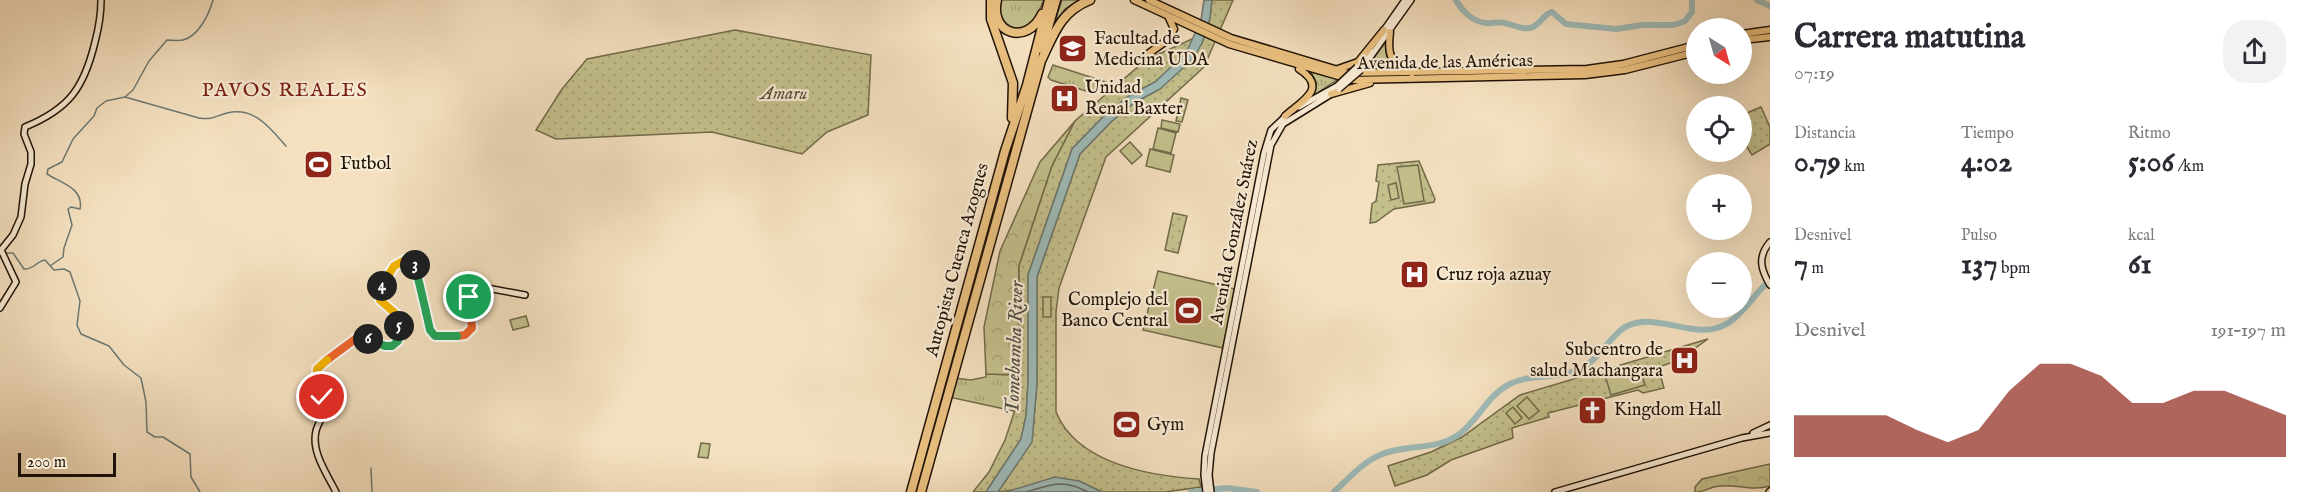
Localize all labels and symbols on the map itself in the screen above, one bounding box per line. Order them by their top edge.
north arrow [1686,18,1752,84]
place label: Facultad de Medicina UDA [1094,28,1210,72]
school or university icon: Facultad de Medicina UDA [1057,33,1089,65]
street label: Avenida de las Américas [1356,50,1533,76]
place label: Unidad Renal Baxter [1085,77,1183,121]
district label: PAVOS REALES [202,78,368,103]
hospital icon: Unidad Renal Baxter [1048,82,1080,114]
park label: Amaru [758,83,808,106]
street label: Avenida González Suárez [1206,137,1264,328]
sports icon: Futbol [303,148,335,180]
place label: Futbol [340,153,391,176]
street label: Autopista Cuenca Azogues [921,161,995,360]
pin: 3 [400,250,430,280]
hospital icon: Cruz roja azuay [1399,259,1431,291]
place label: Cruz roja azuay [1436,264,1551,287]
pin: 4 [367,271,397,301]
pin [443,271,494,322]
water label: Tomebamba River [1000,279,1030,415]
place label: Complejo del Banco Central [1061,289,1168,333]
sports icon: Complejo del Banco Central [1173,294,1205,326]
pin: 5 [384,311,414,341]
pin: 6 [353,324,383,354]
place label: Subcentro de salud Machangara [1530,339,1663,383]
hospital icon: Subcentro de salud Machangara [1668,344,1700,376]
pin [296,371,347,422]
church icon: Kingdom Hall [1577,394,1609,426]
place label: Kingdom Hall [1614,399,1721,422]
sports icon: Gym [1110,409,1142,441]
place label: Gym [1147,414,1184,437]
scale bar [18,450,116,478]

